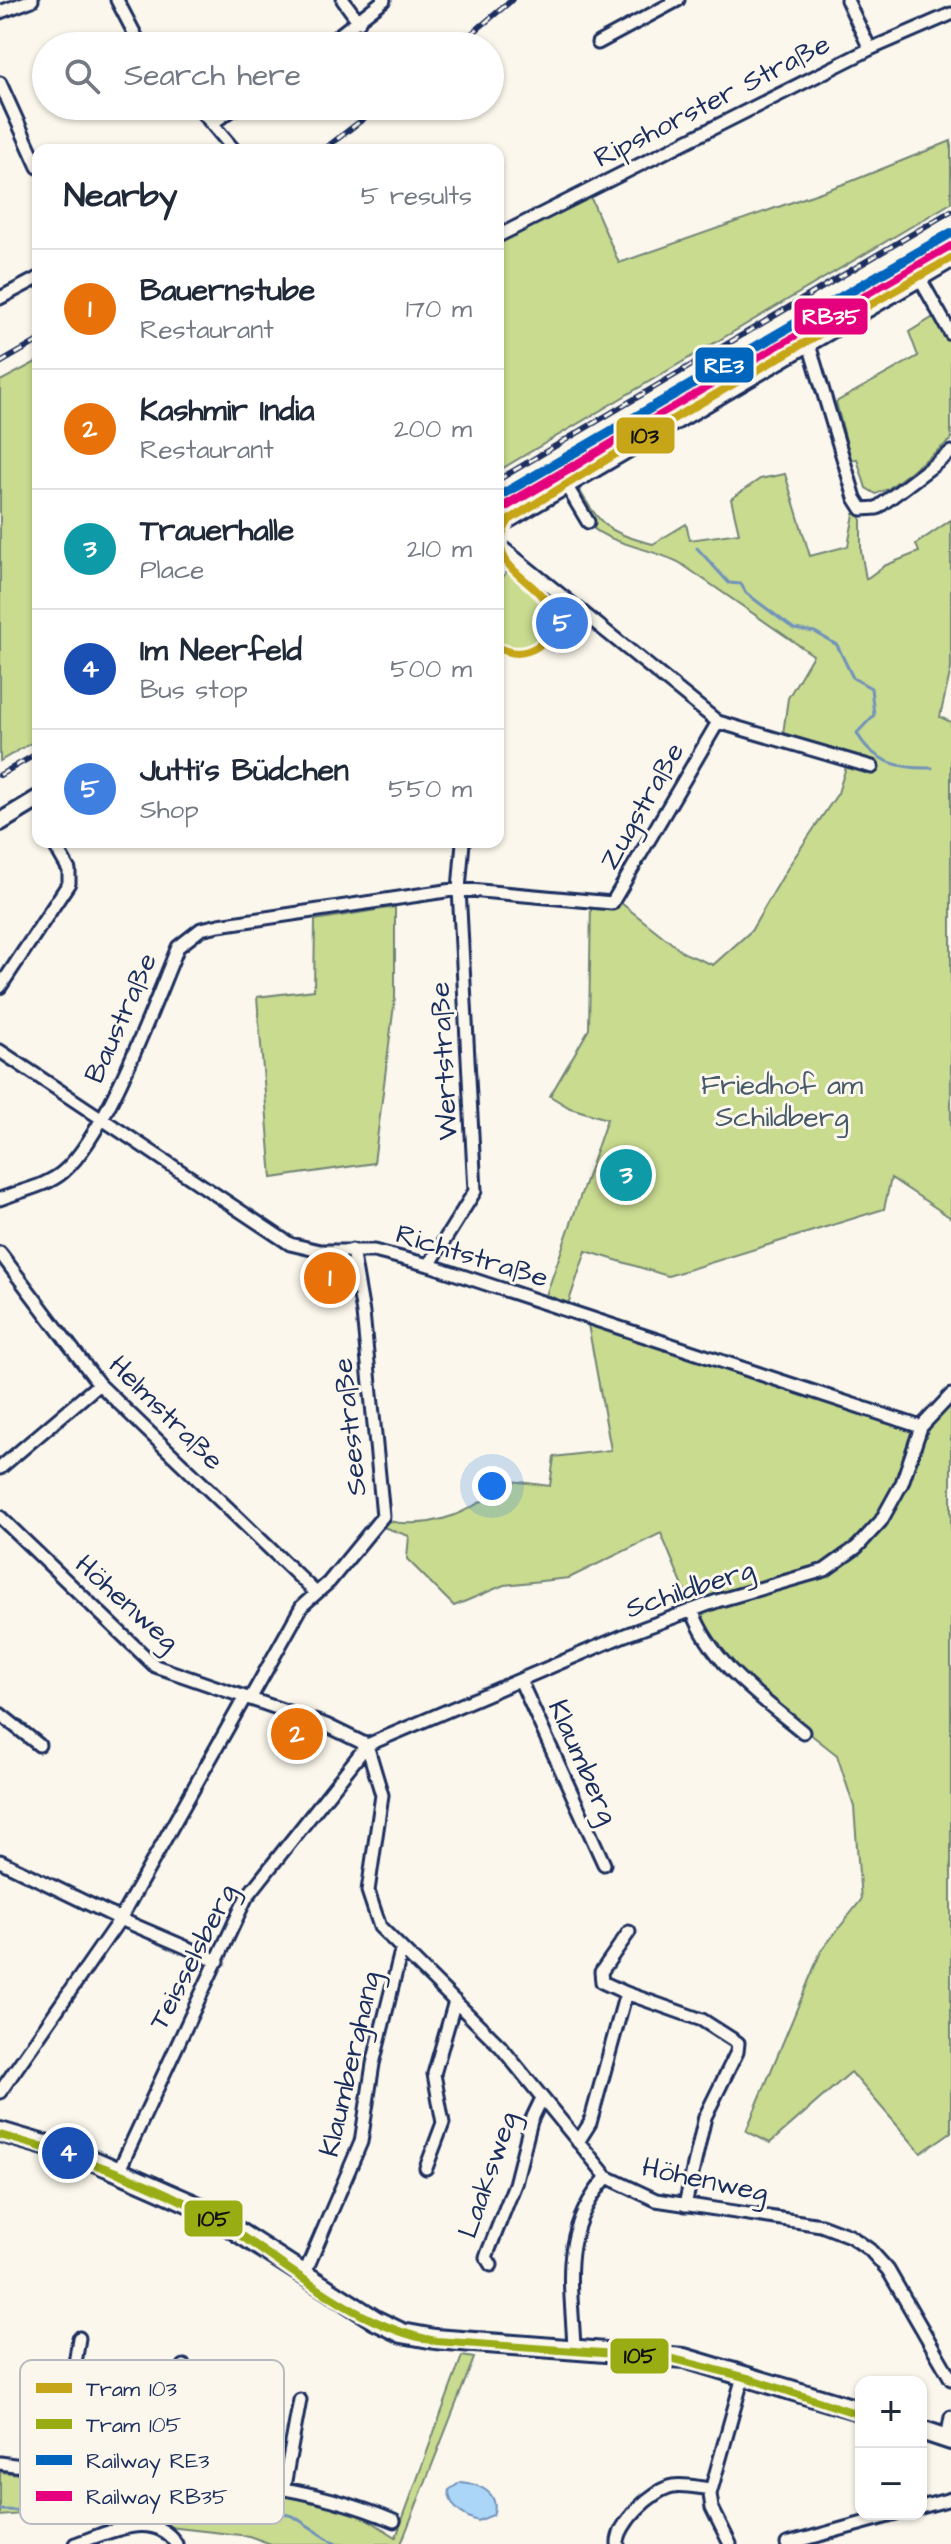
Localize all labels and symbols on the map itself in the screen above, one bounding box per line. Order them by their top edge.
street label: Ripshorster Straße [587,25,837,177]
line badge: RB35 [793,297,869,336]
text: RB35 [802,302,860,333]
line badge: RE3 [694,346,755,384]
text: RE3 [704,351,745,382]
line badge: 103 [615,416,676,455]
text: 103 [631,421,660,452]
pin: 5 [536,593,588,653]
street label: Zugstraße [590,735,695,877]
street label: Baustraße [75,947,167,1089]
street label: Wertstraße [420,981,468,1141]
park label: Friedhof am Schildberg [701,1066,863,1138]
pin: 3 [600,1145,652,1205]
street label: Richtstraße [391,1214,553,1298]
pin: 1 [304,1248,356,1308]
street label: Helmstraße [100,1347,232,1479]
street label: Seestraße [323,1356,377,1498]
your location [472,1466,512,1506]
street label: Höhenweg [66,1546,188,1661]
street label: Schildberg [621,1550,760,1629]
street label: Klaumberg [537,1694,628,1831]
pin: 2 [271,1704,323,1764]
street label: Teisselsberg [139,1877,247,2037]
street label: Klaumberghang [310,1968,391,2161]
street label: Laaksweg [448,2107,529,2244]
pin: 4 [42,2123,94,2183]
street label: Höhenweg [638,2148,772,2213]
line badge: 105 [183,2199,244,2238]
text: 105 [198,2204,231,2235]
line badge: 105 [609,2337,670,2375]
text: 105 [624,2341,657,2372]
legend [20,2360,284,2524]
text: Tram 103 [86,2374,177,2405]
text: Tram 105 [86,2410,182,2441]
text: Railway RE3 [86,2446,209,2478]
text: Railway RB35 [86,2482,228,2514]

